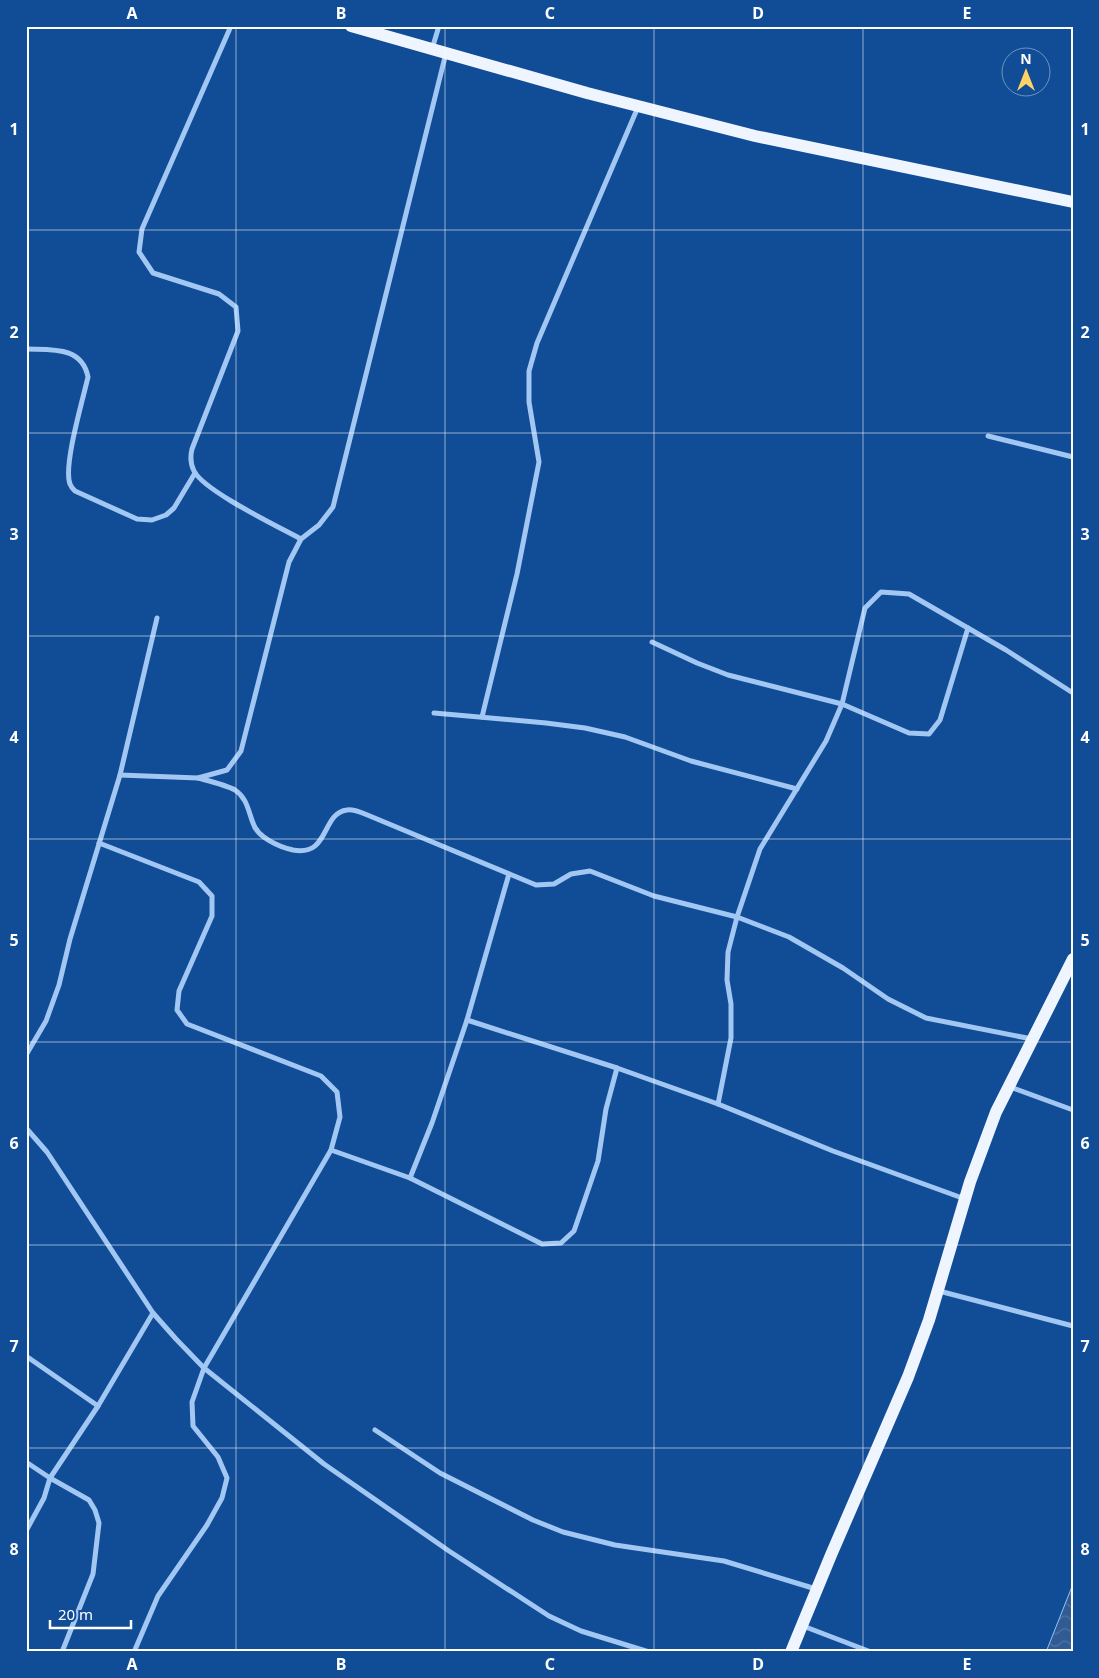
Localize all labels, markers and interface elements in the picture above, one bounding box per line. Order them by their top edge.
text: A [126,2,138,24]
text: B [336,2,346,24]
text: C [545,2,555,24]
text: D [752,2,764,24]
text: E [963,2,972,24]
north arrow [1002,48,1052,98]
text: N [1020,49,1032,68]
text: 1 [9,118,19,140]
text: 1 [1080,118,1090,140]
text: 2 [9,321,19,343]
text: 2 [1080,321,1090,343]
text: 3 [9,523,19,545]
text: 3 [1080,523,1090,545]
text: 4 [9,726,19,748]
text: 4 [1080,726,1090,748]
text: 5 [9,929,19,951]
text: 5 [1080,929,1090,951]
text: 6 [9,1132,19,1154]
text: 6 [1080,1132,1090,1154]
text: 7 [9,1335,19,1357]
text: 7 [1080,1335,1090,1357]
text: 8 [9,1538,19,1560]
text: 8 [1080,1538,1090,1560]
scale bar [50,1598,131,1630]
text: 20 m [58,1604,93,1624]
text: A [126,1653,138,1675]
text: B [336,1653,346,1675]
text: C [545,1653,555,1675]
text: D [752,1653,764,1675]
text: E [963,1653,972,1675]

